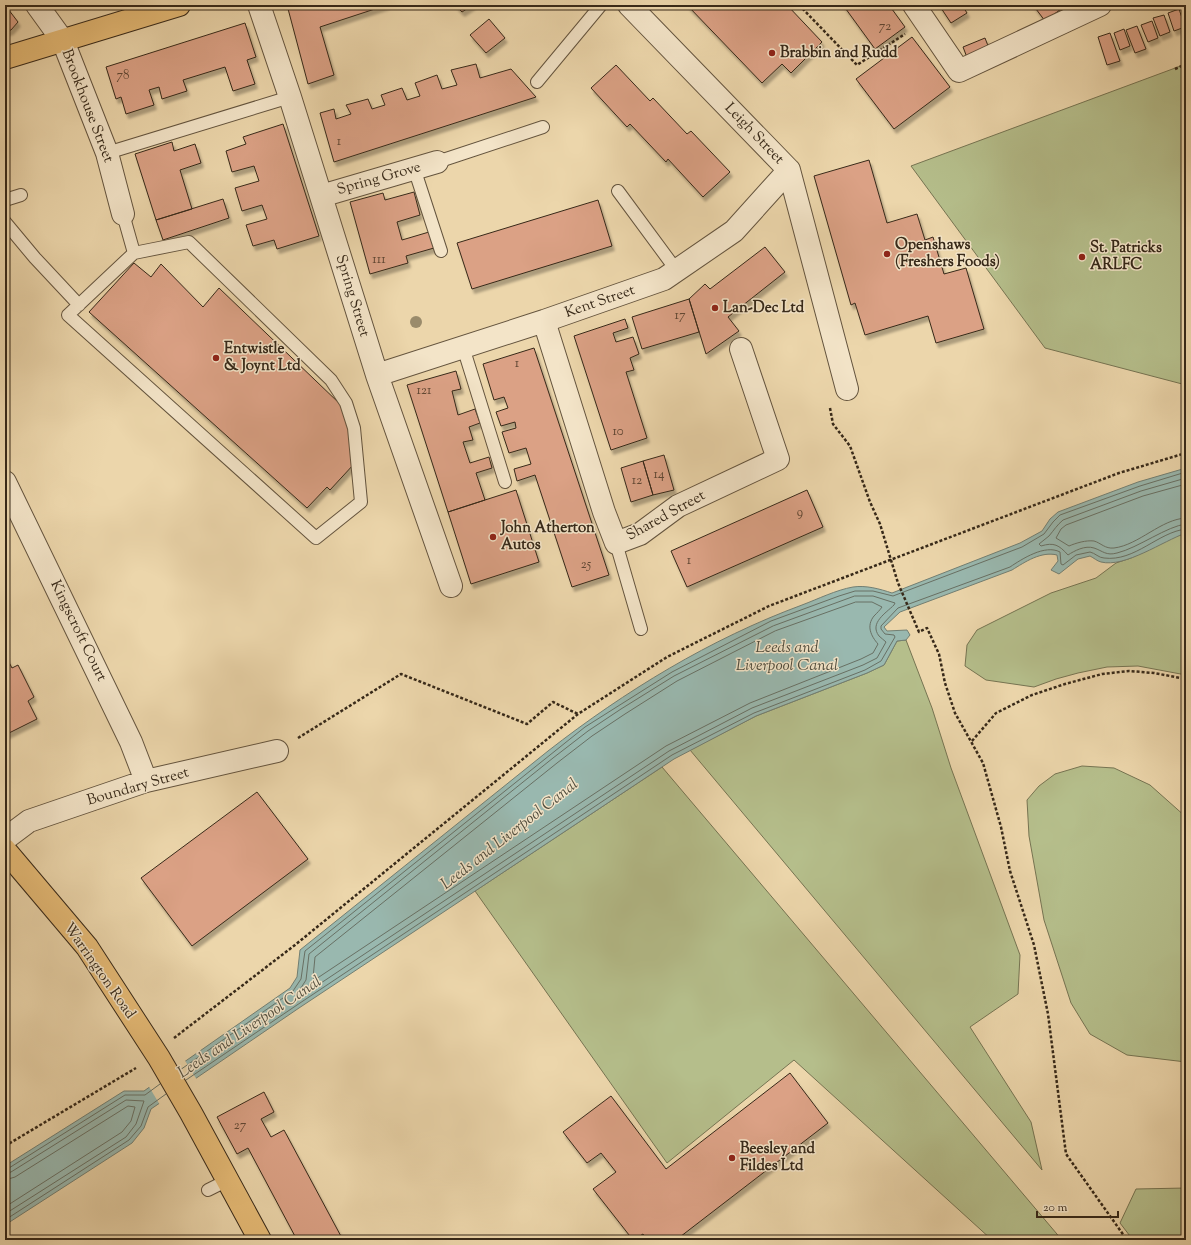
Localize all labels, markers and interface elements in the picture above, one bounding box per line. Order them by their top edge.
house number: 72 [879,18,891,36]
place label: Brabbin and Rudd [780,43,898,64]
street label: Brookhouse Street [56,46,118,166]
marker: Brabbin and Rudd [767,48,777,58]
house number: 78 [116,67,130,85]
street label: Leigh Street [719,99,789,169]
house number: 1 [337,133,342,151]
street label: Spring Grove [335,157,423,201]
place label: Openshaws (Freshers Foods) [895,235,1000,273]
place label: St. Patricks ARLFC [1090,238,1162,276]
marker: Openshaws (Freshers Foods) [882,249,892,259]
house number: 111 [372,251,386,269]
street label: Spring Street [330,252,374,340]
marker: St. Patricks ARLFC [1077,252,1087,262]
street label: Kent Street [562,280,638,324]
place label: Lan-Dec Ltd [723,298,805,319]
marker: Lan-Dec Ltd [710,303,720,313]
house number: 17 [675,307,686,325]
place label: Entwistle & Joynt Ltd [224,339,301,377]
marker: Entwistle & Joynt Ltd [211,353,221,363]
house number: 1 [515,355,520,373]
house number: 121 [417,382,432,400]
house number: 10 [612,423,624,441]
house number: 14 [654,466,665,484]
house number: 12 [632,472,642,490]
street label: Shared Street [623,486,709,546]
house number: 9 [797,504,803,522]
place label: John Atherton Autos [500,518,595,556]
marker: John Atherton Autos [488,532,498,542]
house number: 1 [687,552,692,570]
house number: 25 [581,556,592,574]
street label: Kingscroft Court [44,577,112,685]
water label: Leeds and Liverpool Canal [736,637,838,678]
street label: Boundary Street [85,762,191,812]
water label: Leeds and Liverpool Canal [436,774,584,896]
street label: Warrington Road [58,919,140,1024]
water label: Leeds and Liverpool Canal [173,971,327,1085]
house number: 27 [234,1117,247,1135]
place label: Beesley and Fildes Ltd [740,1139,815,1177]
marker: Beesley and Fildes Ltd [727,1153,737,1163]
scale bar [1037,1193,1118,1219]
text: 20 m [1043,1199,1068,1217]

